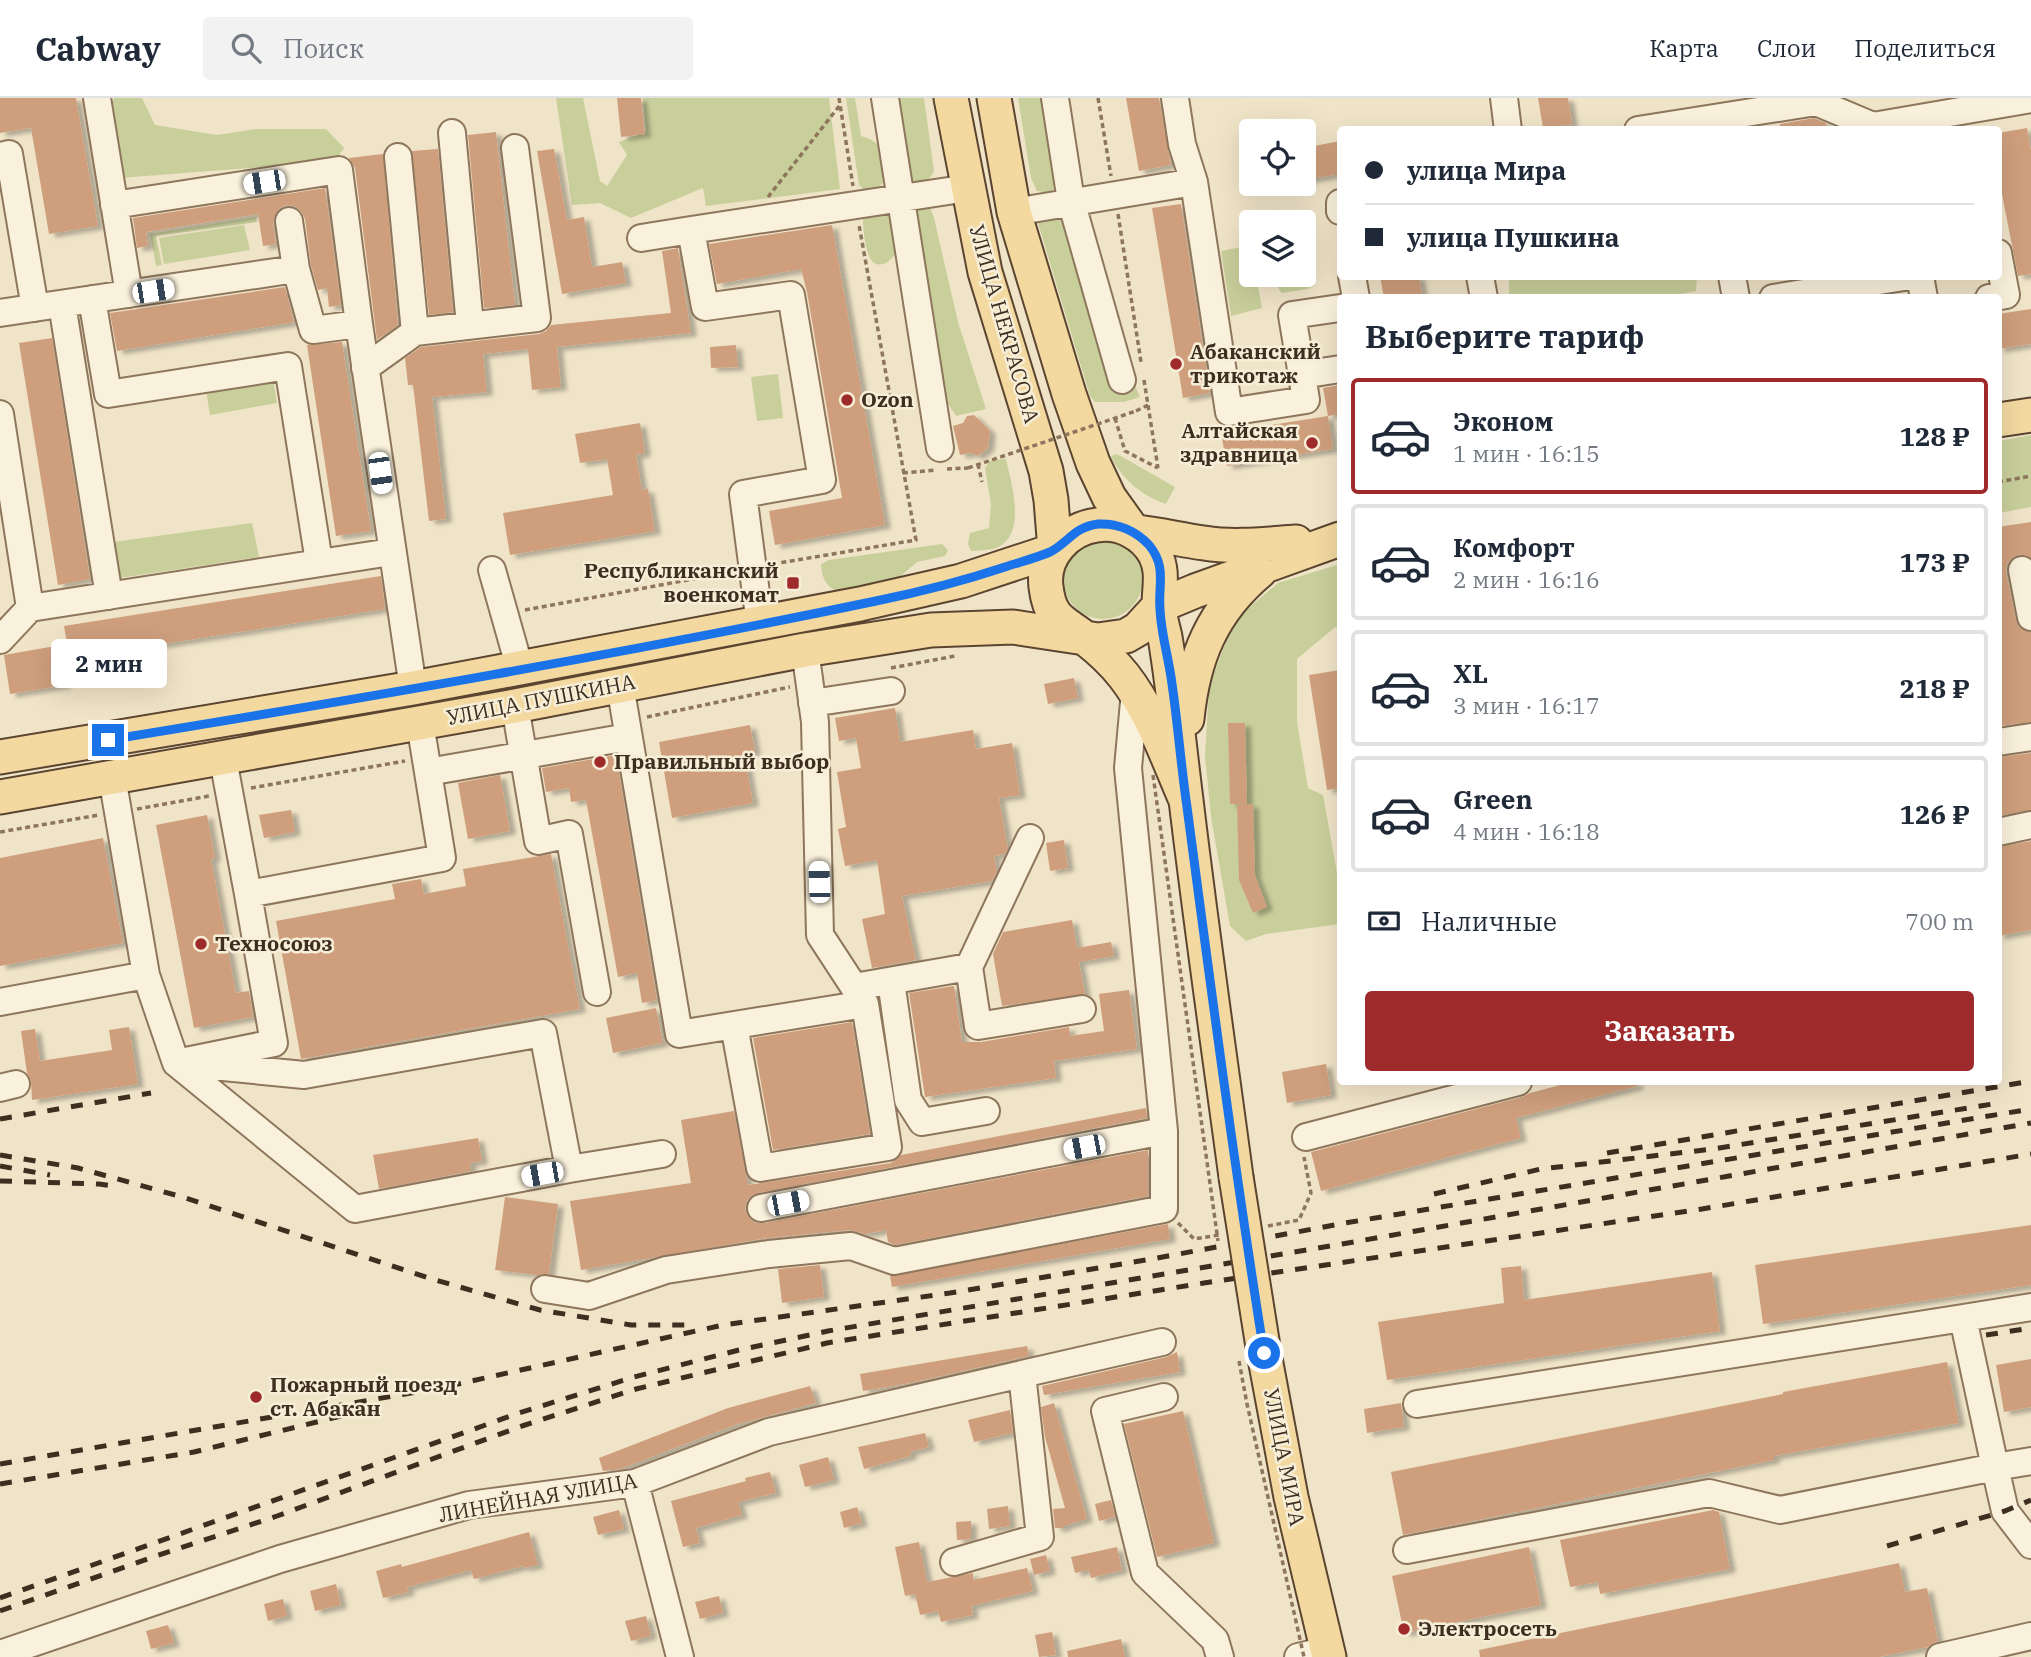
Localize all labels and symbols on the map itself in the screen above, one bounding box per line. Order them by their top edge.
car [242,168,287,196]
street label: УЛИЦА НЕКРАСОВА [963,221,1047,427]
car [131,277,176,305]
place label: Абаканский трикотаж [1190,337,1321,389]
marker: Абаканский трикотаж [1168,356,1184,372]
place label: Ozon [861,385,914,413]
marker: Ozon [839,392,855,408]
place label: Алтайская здравница [1180,416,1298,468]
marker: Алтайская здравница [1304,435,1320,451]
car [367,451,394,495]
place label: Республиканский военкомат [584,556,779,608]
marker: Республиканский военкомат [785,575,801,591]
callout: 2 мин [50,638,166,688]
street label: УЛИЦА ПУШКИНА [444,667,638,731]
route end [92,724,124,756]
place label: Правильный выбор [614,747,829,775]
marker: Правильный выбор [592,754,608,770]
car [808,861,831,903]
place label: Техносоюз [215,929,332,957]
marker: Техносоюз [193,936,209,952]
car [1062,1133,1107,1161]
car [520,1160,565,1188]
car [766,1189,811,1217]
route start [1248,1337,1280,1369]
place label: Пожарный поезд ст. Абакан [270,1370,458,1422]
street label: УЛИЦА МИРА [1258,1385,1312,1529]
marker: Пожарный поезд ст. Абакан [248,1389,264,1405]
street label: ЛИНЕЙНАЯ УЛИЦА [436,1466,640,1528]
place label: Электросеть [1418,1614,1557,1642]
marker: Электросеть [1396,1621,1412,1637]

